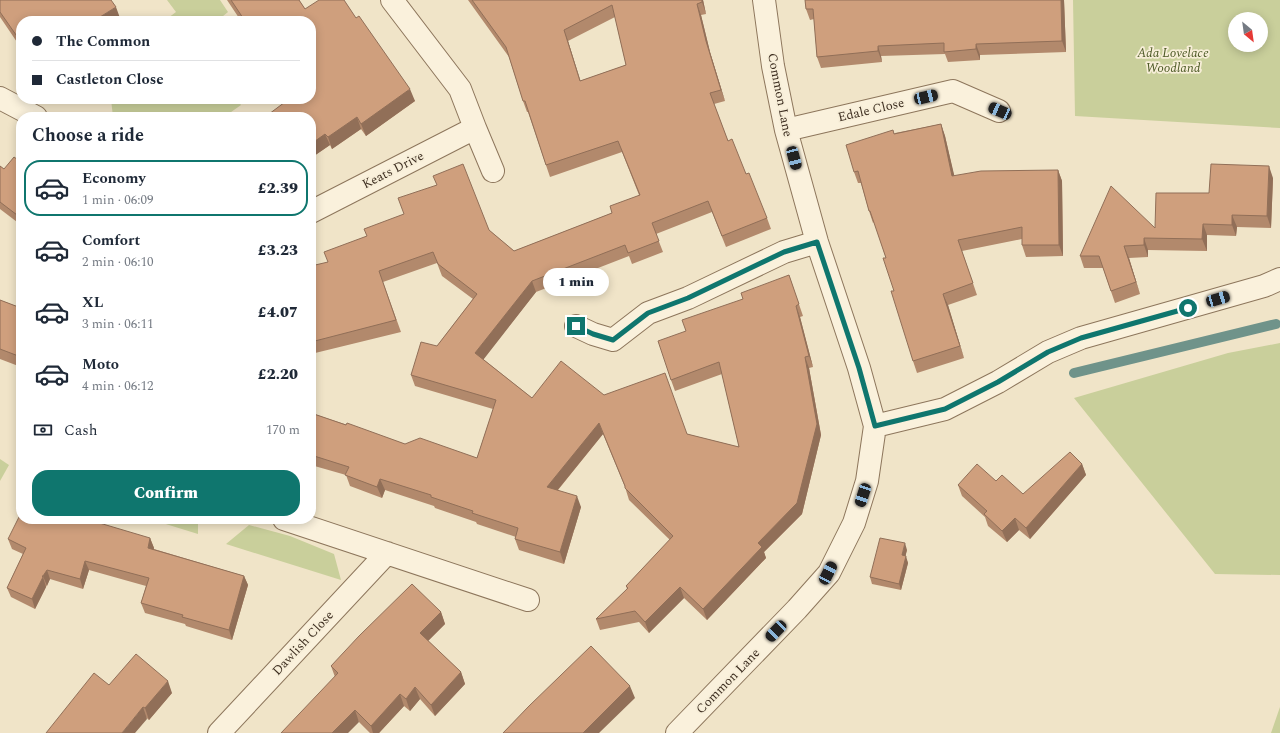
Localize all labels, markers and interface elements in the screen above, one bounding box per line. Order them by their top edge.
north arrow [1228,12,1268,52]
map controls [1228,12,1268,52]
text: The Common [56,30,150,53]
park label: Ada Lovelace Woodland [1136,43,1209,78]
street label: Common Lane [762,51,798,139]
text: Castleton Close [56,68,164,91]
car [913,88,939,106]
street label: Edale Close [836,93,906,127]
car [987,101,1013,121]
text: Choose a ride [32,122,144,149]
car [785,145,803,171]
street label: Keats Drive [359,146,427,194]
text: Economy [82,167,146,190]
icon: car [34,170,70,206]
text: £2.39 [258,177,298,200]
text: 1 min · 06:09 [82,190,154,210]
text: Comfort [82,229,140,252]
icon: car [34,232,70,268]
text: £3.23 [258,239,298,262]
text: 2 min · 06:10 [82,252,154,272]
callout: 1 min [543,268,609,296]
text: 1 min [558,272,594,292]
car [1205,290,1231,308]
text: XL [82,291,103,314]
icon: car [34,294,70,330]
route start [1179,299,1197,317]
text: £4.07 [258,301,298,324]
text: 3 min · 06:11 [82,314,154,334]
route end [567,317,585,335]
text: Moto [82,353,119,376]
icon: car [34,356,70,392]
text: £2.20 [258,363,298,386]
text: 4 min · 06:12 [82,376,154,396]
icon: cash [32,419,54,441]
text: Cash [64,419,97,442]
text: 170 m [266,420,300,440]
button: Confirm [32,470,300,516]
car [854,482,872,508]
car [817,560,839,586]
street label: Dawlish Close [267,606,339,680]
car [763,618,789,644]
street label: Common Lane [691,643,765,719]

